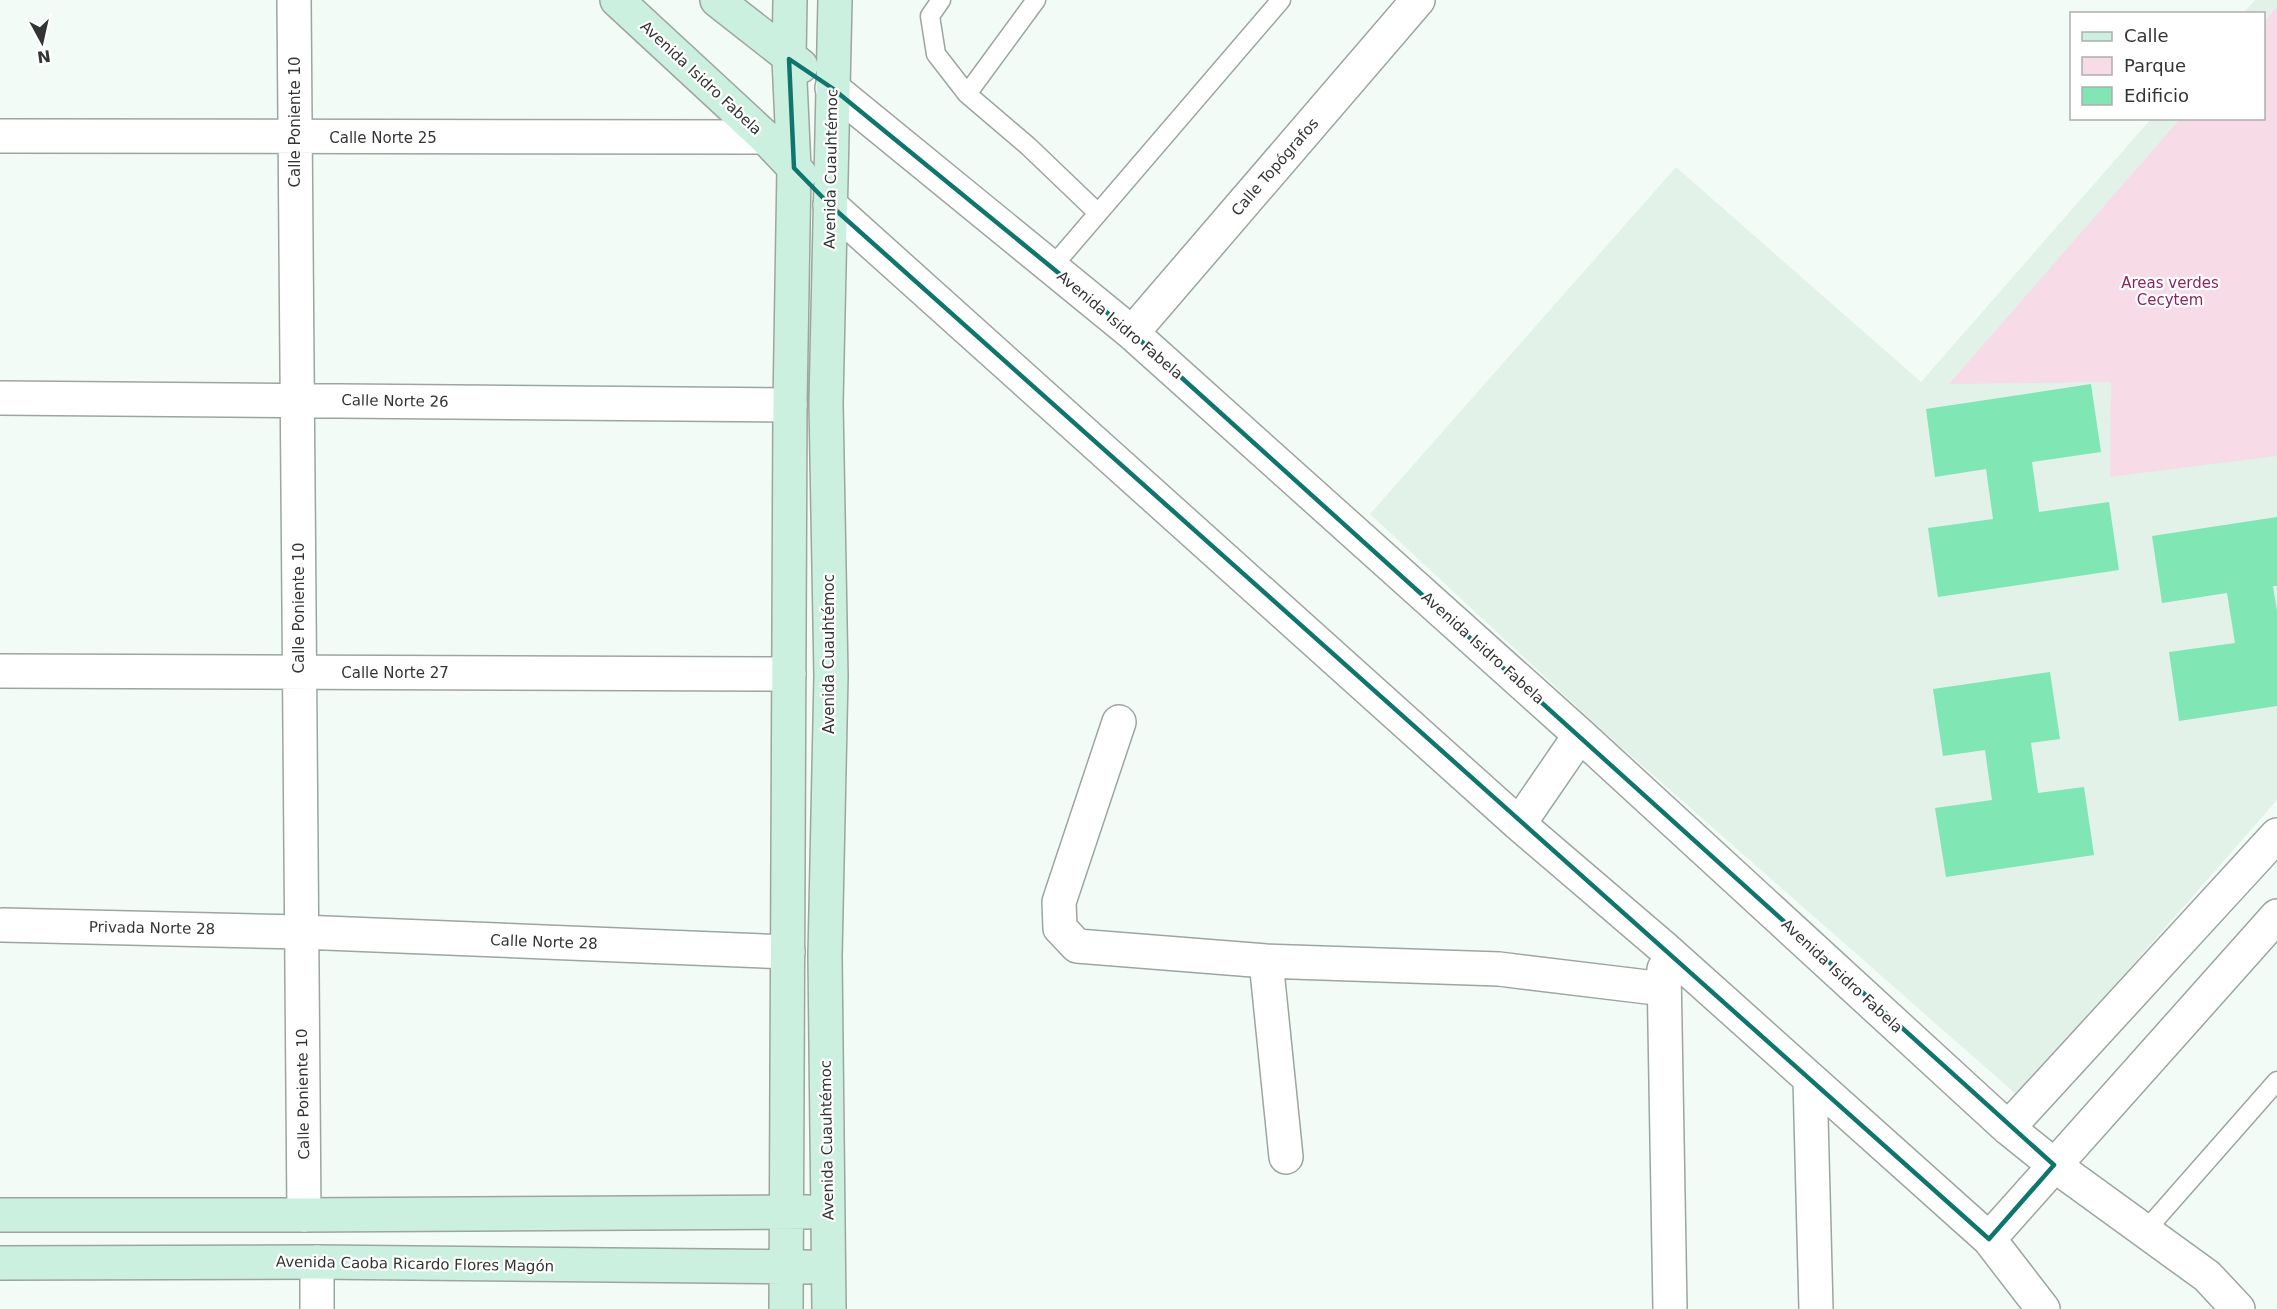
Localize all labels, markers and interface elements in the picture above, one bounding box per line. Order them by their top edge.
north arrow [12,12,72,72]
legend [2070,12,2265,120]
street label: Avenida Isidro Fabela [637,17,765,139]
text: Calle [2124,25,2169,46]
text: N [36,46,52,67]
text: Parque [2124,55,2186,76]
street label: Calle Poniente 10 [286,56,304,188]
text: Edificio [2124,85,2189,106]
street label: Avenida Cuauhtémoc [821,89,841,249]
street label: Calle Topógrafos [1228,114,1322,220]
street label: Calle Norte 25 [329,129,437,147]
street label: Avenida Isidro Fabela [1053,267,1187,383]
park label: Areas verdes Cecytem [2121,274,2219,309]
street label: Calle Norte 26 [341,391,449,411]
street label: Calle Poniente 10 [290,542,308,674]
street label: Avenida Cuauhtémoc [820,574,838,734]
street label: Avenida Isidro Fabela [1418,588,1548,708]
street label: Calle Norte 27 [341,664,449,682]
street label: Avenida Isidro Fabela [1778,915,1906,1037]
street label: Privada Norte 28 [89,918,215,938]
street label: Calle Norte 28 [490,931,598,953]
street label: Calle Poniente 10 [293,1028,313,1160]
street label: Avenida Cuauhtémoc [817,1060,837,1220]
street label: Avenida Caoba Ricardo Flores Magón [276,1253,554,1275]

